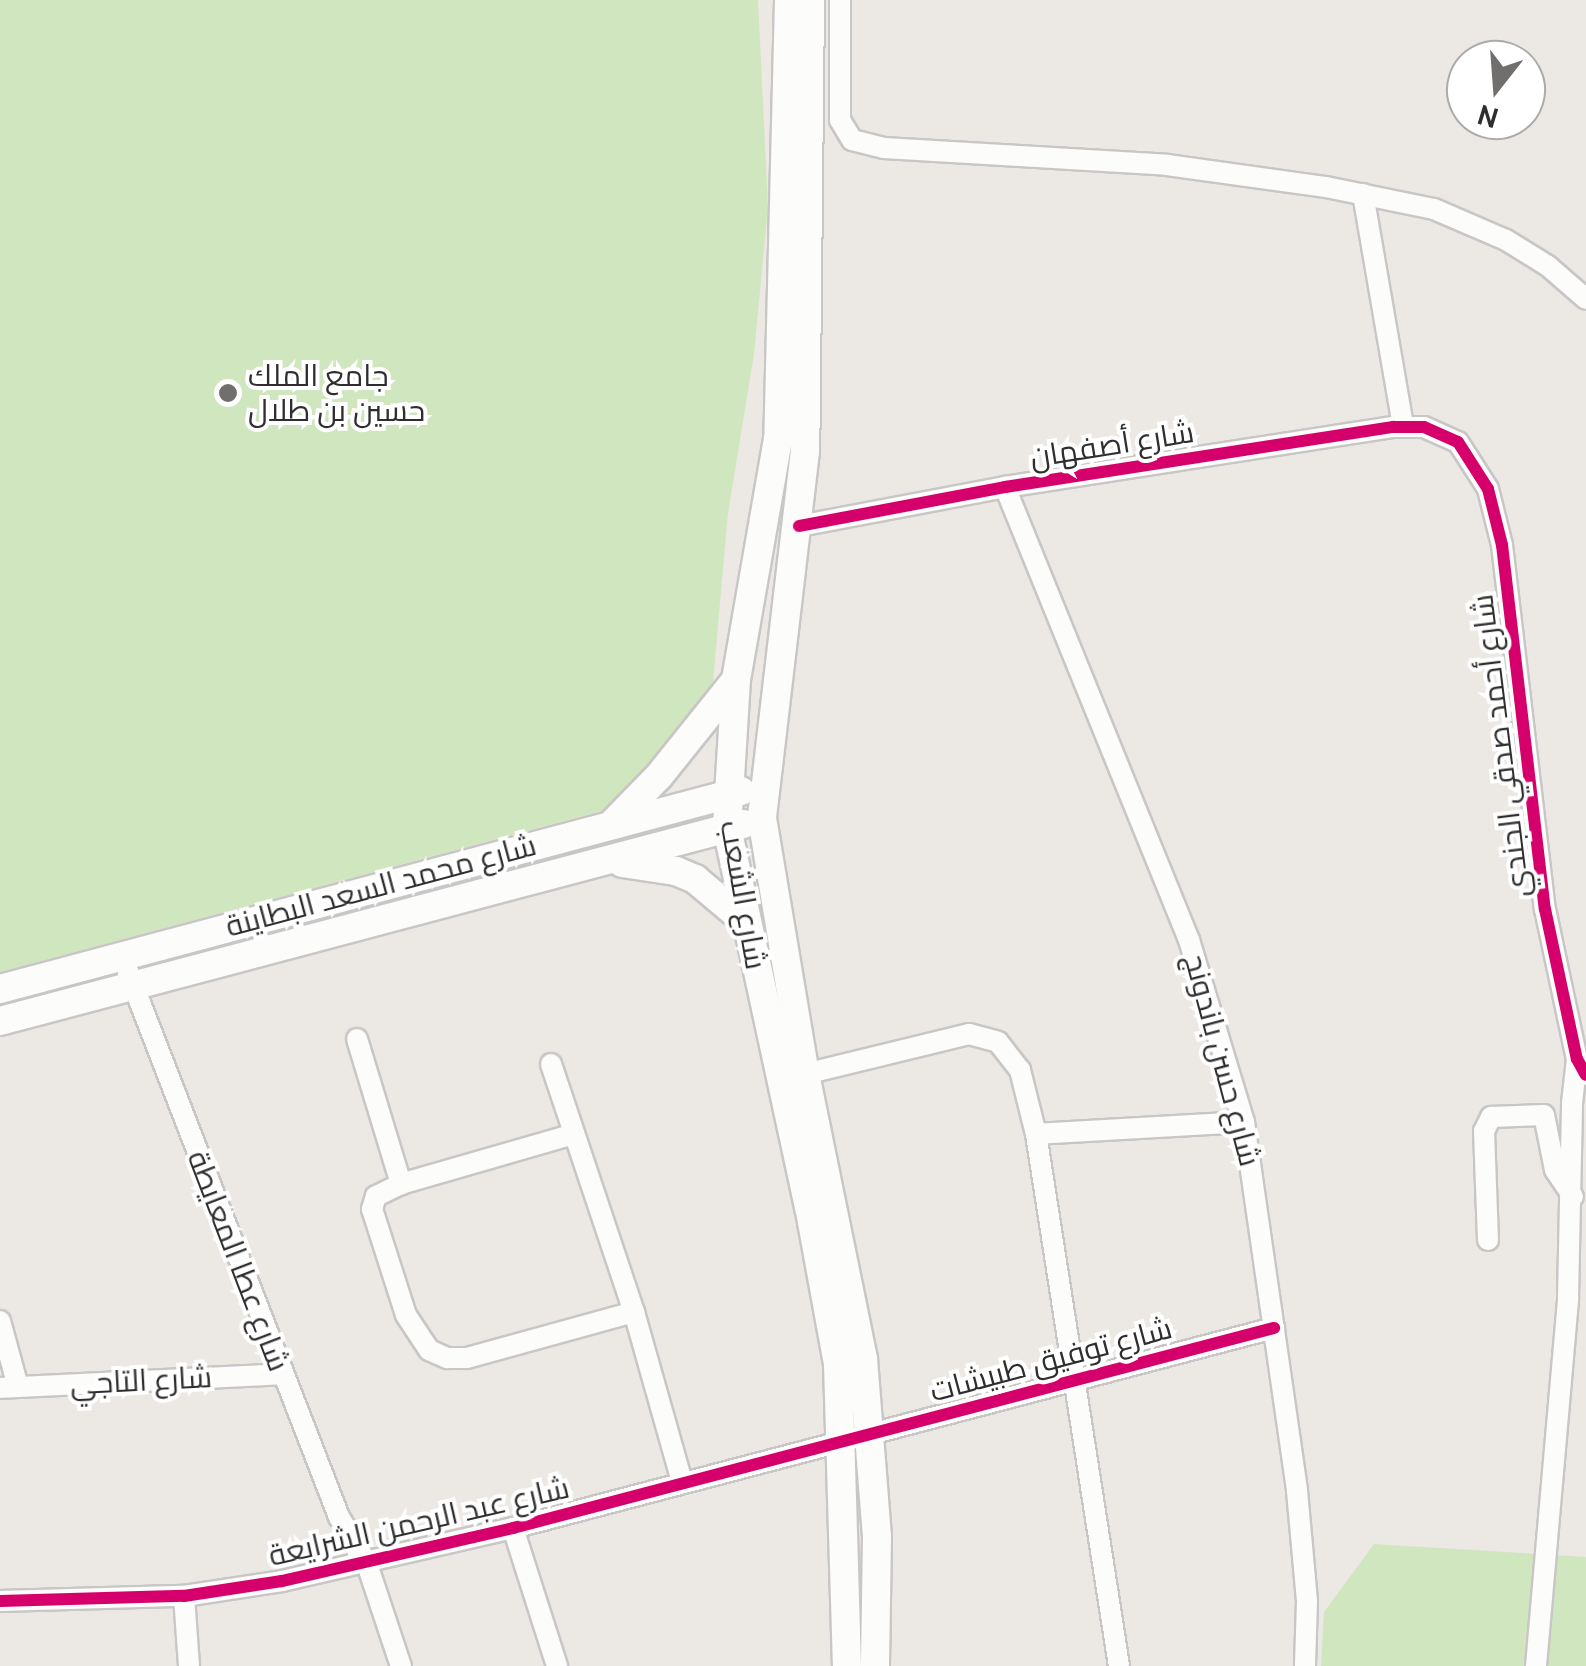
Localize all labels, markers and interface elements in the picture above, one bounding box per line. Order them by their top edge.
north arrow [1446,40,1546,140]
text: N [1473,98,1502,136]
place label: جامع الملك حسين بن طلال [248,358,425,428]
marker: جامع الملك حسين بن طلال [217,382,239,404]
street label: شارع أصفهان [1028,414,1196,476]
street label: شارع أحمد صدقي الجندي [1465,592,1537,900]
street label: شارع الشعب [712,818,774,972]
street label: شارع محمد السعد البطاينة [222,827,540,945]
street label: شارع حسن باندونج [1176,950,1268,1170]
street label: شارع عطا المعايطة [179,1146,297,1376]
street label: شارع توفيق طبيشات [926,1310,1176,1410]
street label: شارع التاجي [69,1359,213,1403]
street label: شارع عبد الرحمن الشرايعة [265,1470,573,1574]

